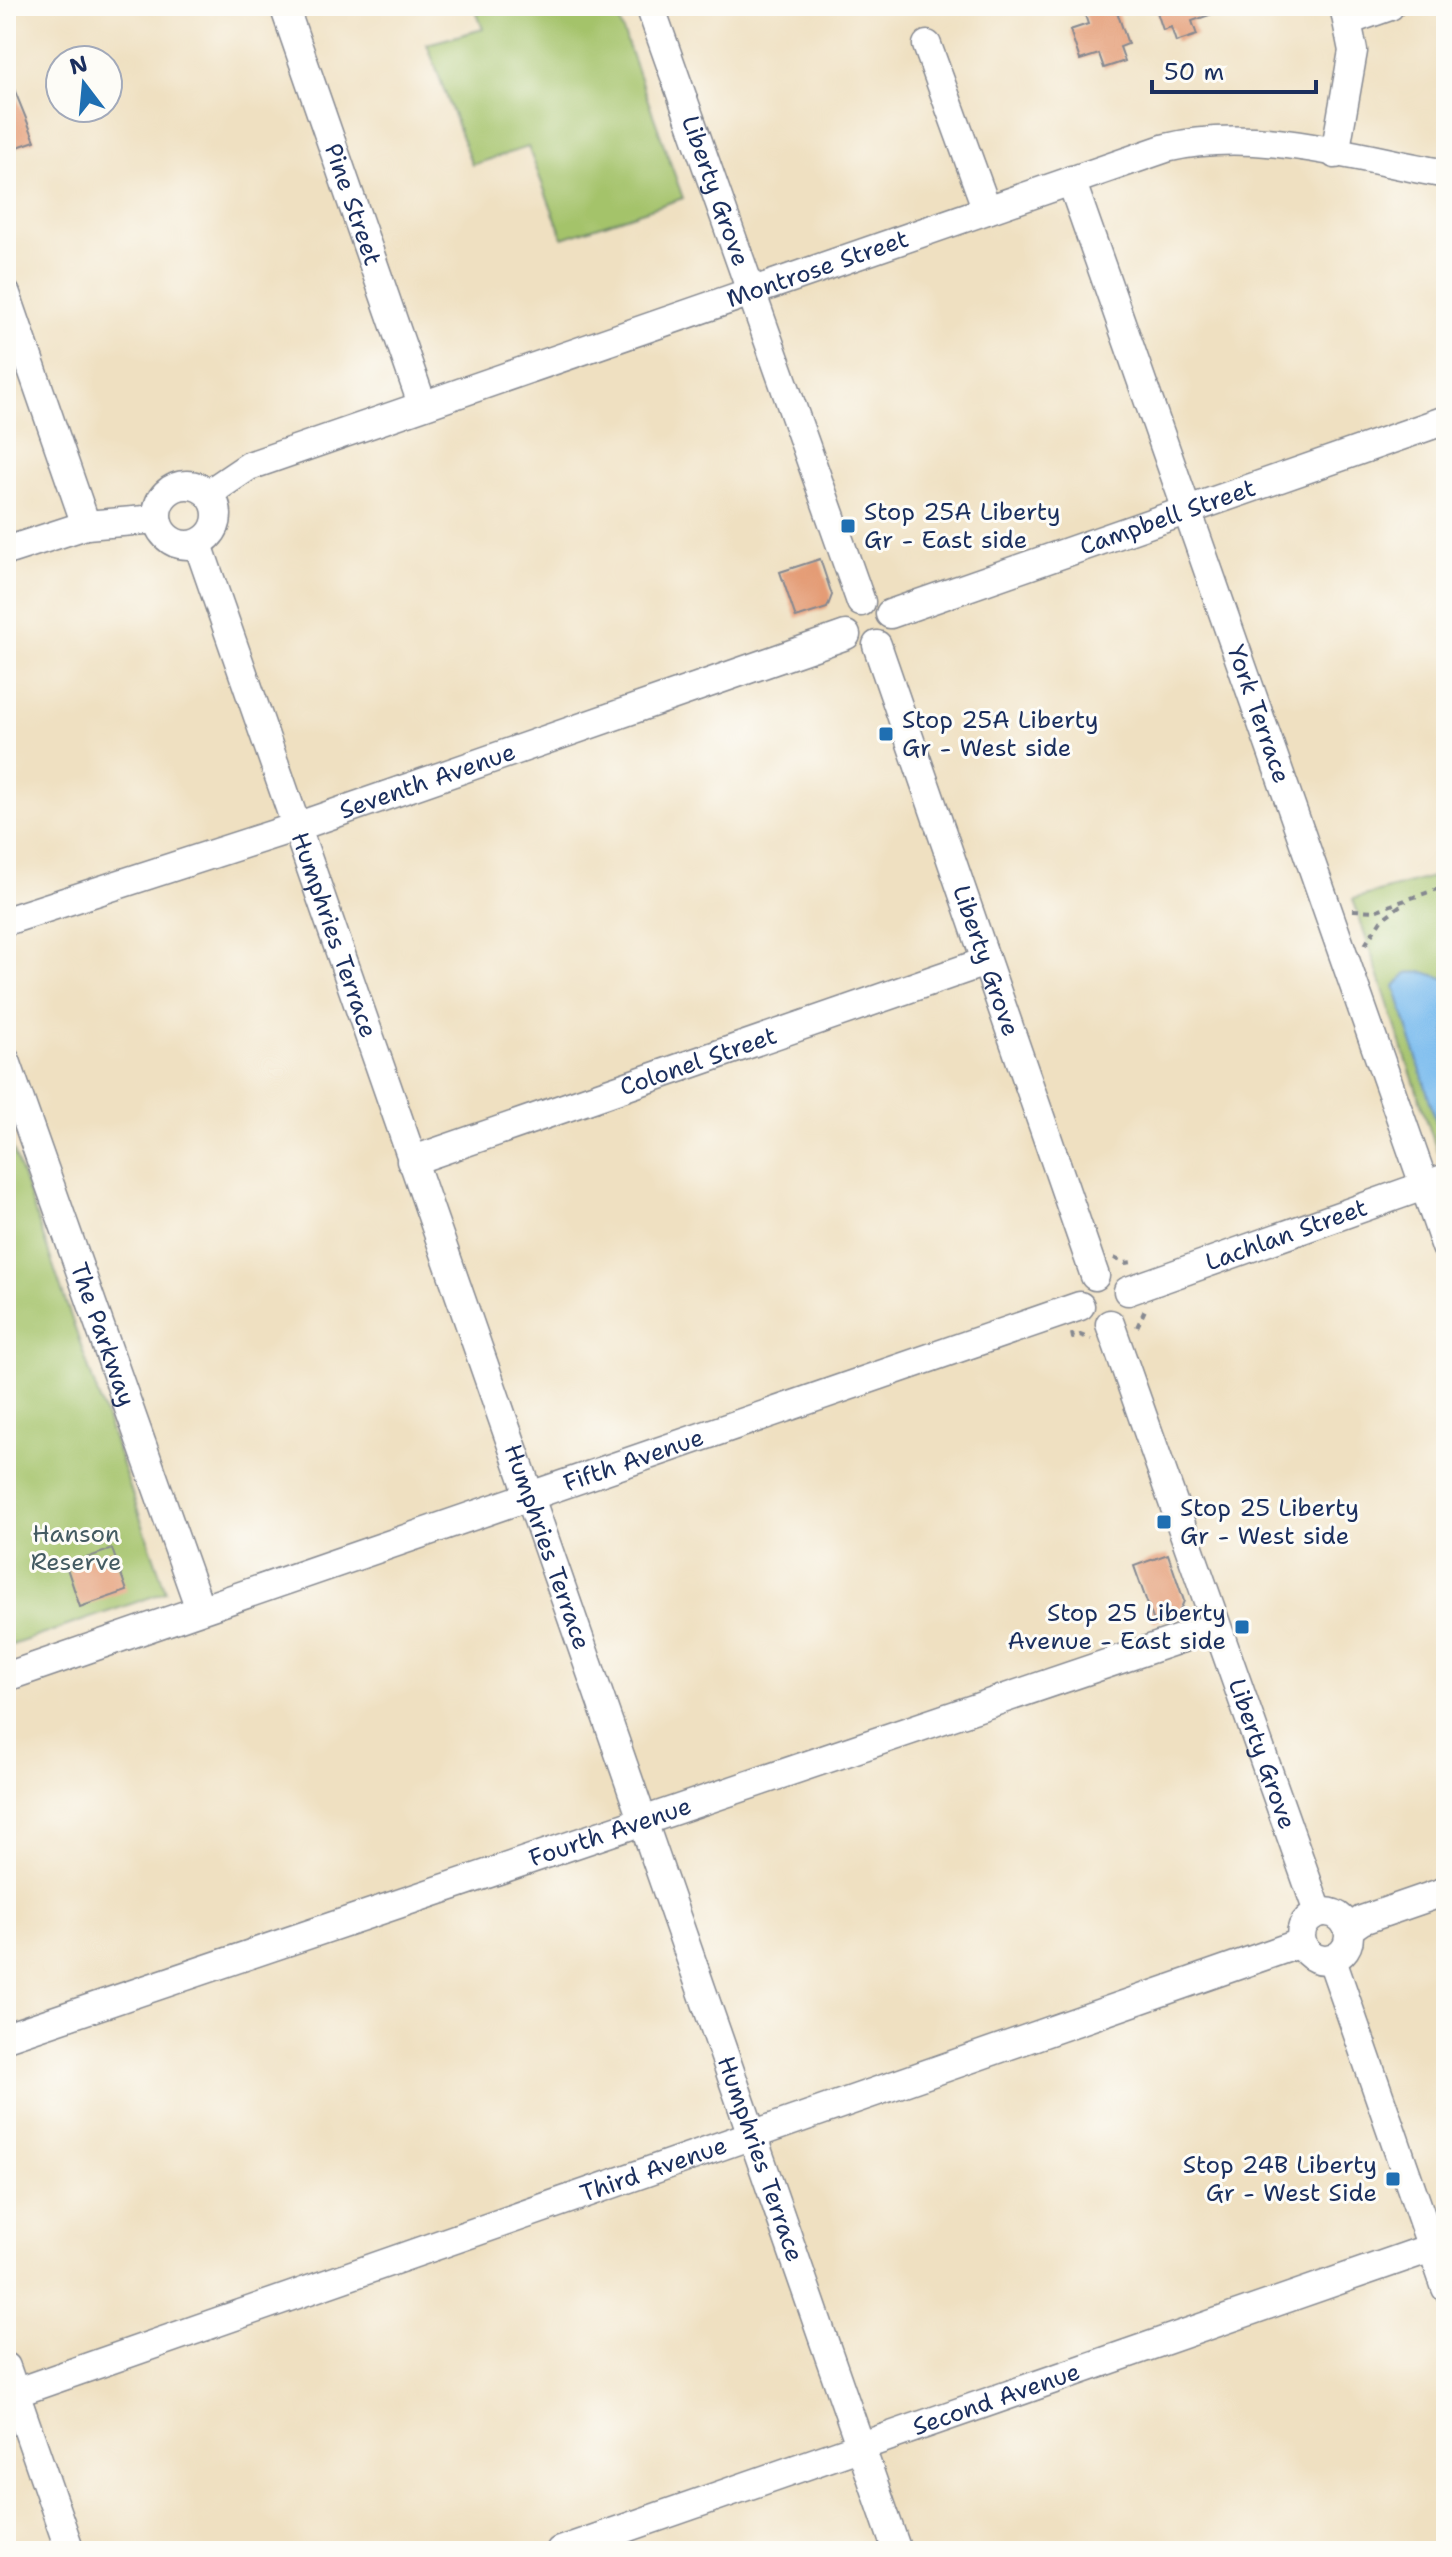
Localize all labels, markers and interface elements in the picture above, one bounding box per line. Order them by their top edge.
north arrow [44,44,124,124]
scale bar [1152,44,1316,94]
text: N [66,49,91,82]
text: 50 m [1164,56,1224,88]
street label: Liberty Grove [674,111,757,270]
street label: Pine Street [317,139,389,270]
street label: Montrose Street [722,223,913,315]
street label: Campbell Street [1075,472,1260,563]
place label: Stop 25A Liberty Gr - East side [864,496,1061,556]
marker: Stop 25A Liberty Gr - East side [839,517,857,535]
street label: York Terrace [1220,641,1298,787]
place label: Stop 25A Liberty Gr - West side [902,704,1099,764]
marker: Stop 25A Liberty Gr - West side [877,725,895,743]
street label: Seventh Avenue [335,736,520,827]
street label: Humphries Terrace [284,828,385,1042]
street label: Liberty Grove [945,881,1027,1040]
street label: Colonel Street [615,1019,781,1103]
street label: Lachlan Street [1201,1191,1372,1278]
street label: The Parkway [63,1258,143,1411]
street label: Fifth Avenue [559,1421,708,1499]
street label: Humphries Terrace [497,1440,598,1654]
place label: Stop 25 Liberty Gr - West side [1180,1492,1359,1552]
marker: Stop 25 Liberty Gr - West side [1155,1513,1173,1531]
park label: Hanson Reserve [30,1518,122,1578]
place label: Stop 25 Liberty Avenue - East side [1008,1597,1226,1657]
marker: Stop 25 Liberty Avenue - East side [1233,1618,1251,1636]
street label: Liberty Grove [1221,1674,1303,1834]
street label: Fourth Avenue [525,1790,696,1874]
street label: Humphries Terrace [710,2052,811,2266]
street label: Third Avenue [576,2129,731,2210]
place label: Stop 24B Liberty Gr - West Side [1183,2149,1377,2209]
marker: Stop 24B Liberty Gr - West Side [1384,2170,1402,2188]
street label: Second Avenue [908,2355,1084,2443]

